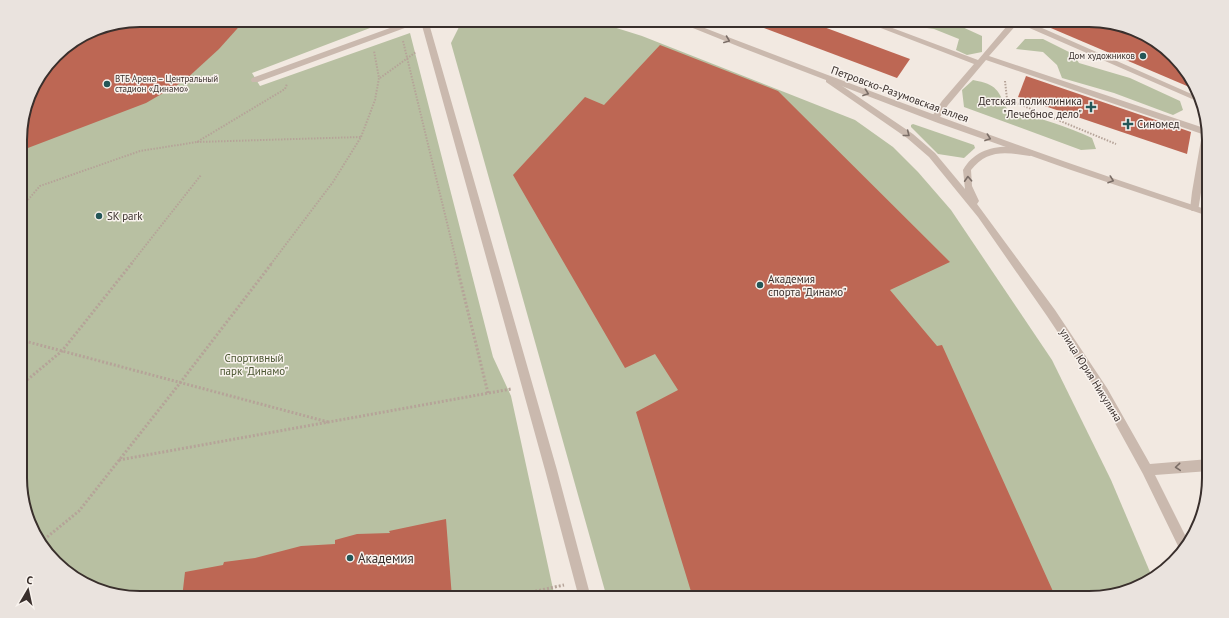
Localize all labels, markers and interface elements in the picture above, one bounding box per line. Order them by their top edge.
one-way arrow [723,35,730,43]
place label: Дом художников [1069,50,1136,61]
marker: Дом художников [1138,51,1148,61]
street label: Петровско-Разумовская аллея [829,63,971,125]
place label: ВТБ Арена – Центральный стадион «Динамо» [115,73,218,94]
marker: ВТБ Арена – Центральный стадион «Динамо» [102,79,112,89]
one-way arrow [862,89,869,97]
place label: Детская поликлиника "Лечебное дело" [978,94,1082,121]
marker: Детская поликлиника "Лечебное дело" [1085,101,1097,113]
place label: Синомед [1137,117,1180,131]
marker: Синомед [1122,118,1134,130]
one-way arrow [903,129,910,136]
one-way arrow [984,133,991,141]
one-way arrow [1107,175,1114,184]
one-way arrow [963,176,972,182]
place label: SK park [107,209,143,223]
marker: SK park [94,211,104,221]
place label: Академия спорта "Динамо" [768,272,847,299]
marker: Академия спорта "Динамо" [755,280,765,290]
street label: улица Юрия Никулина [1057,326,1125,424]
park label: Спортивный парк "Динамо" [220,351,289,378]
one-way arrow [1175,463,1181,472]
place label: Академия [358,550,414,567]
marker: Академия [345,553,355,563]
north arrow [8,570,48,610]
text: С [25,573,34,588]

